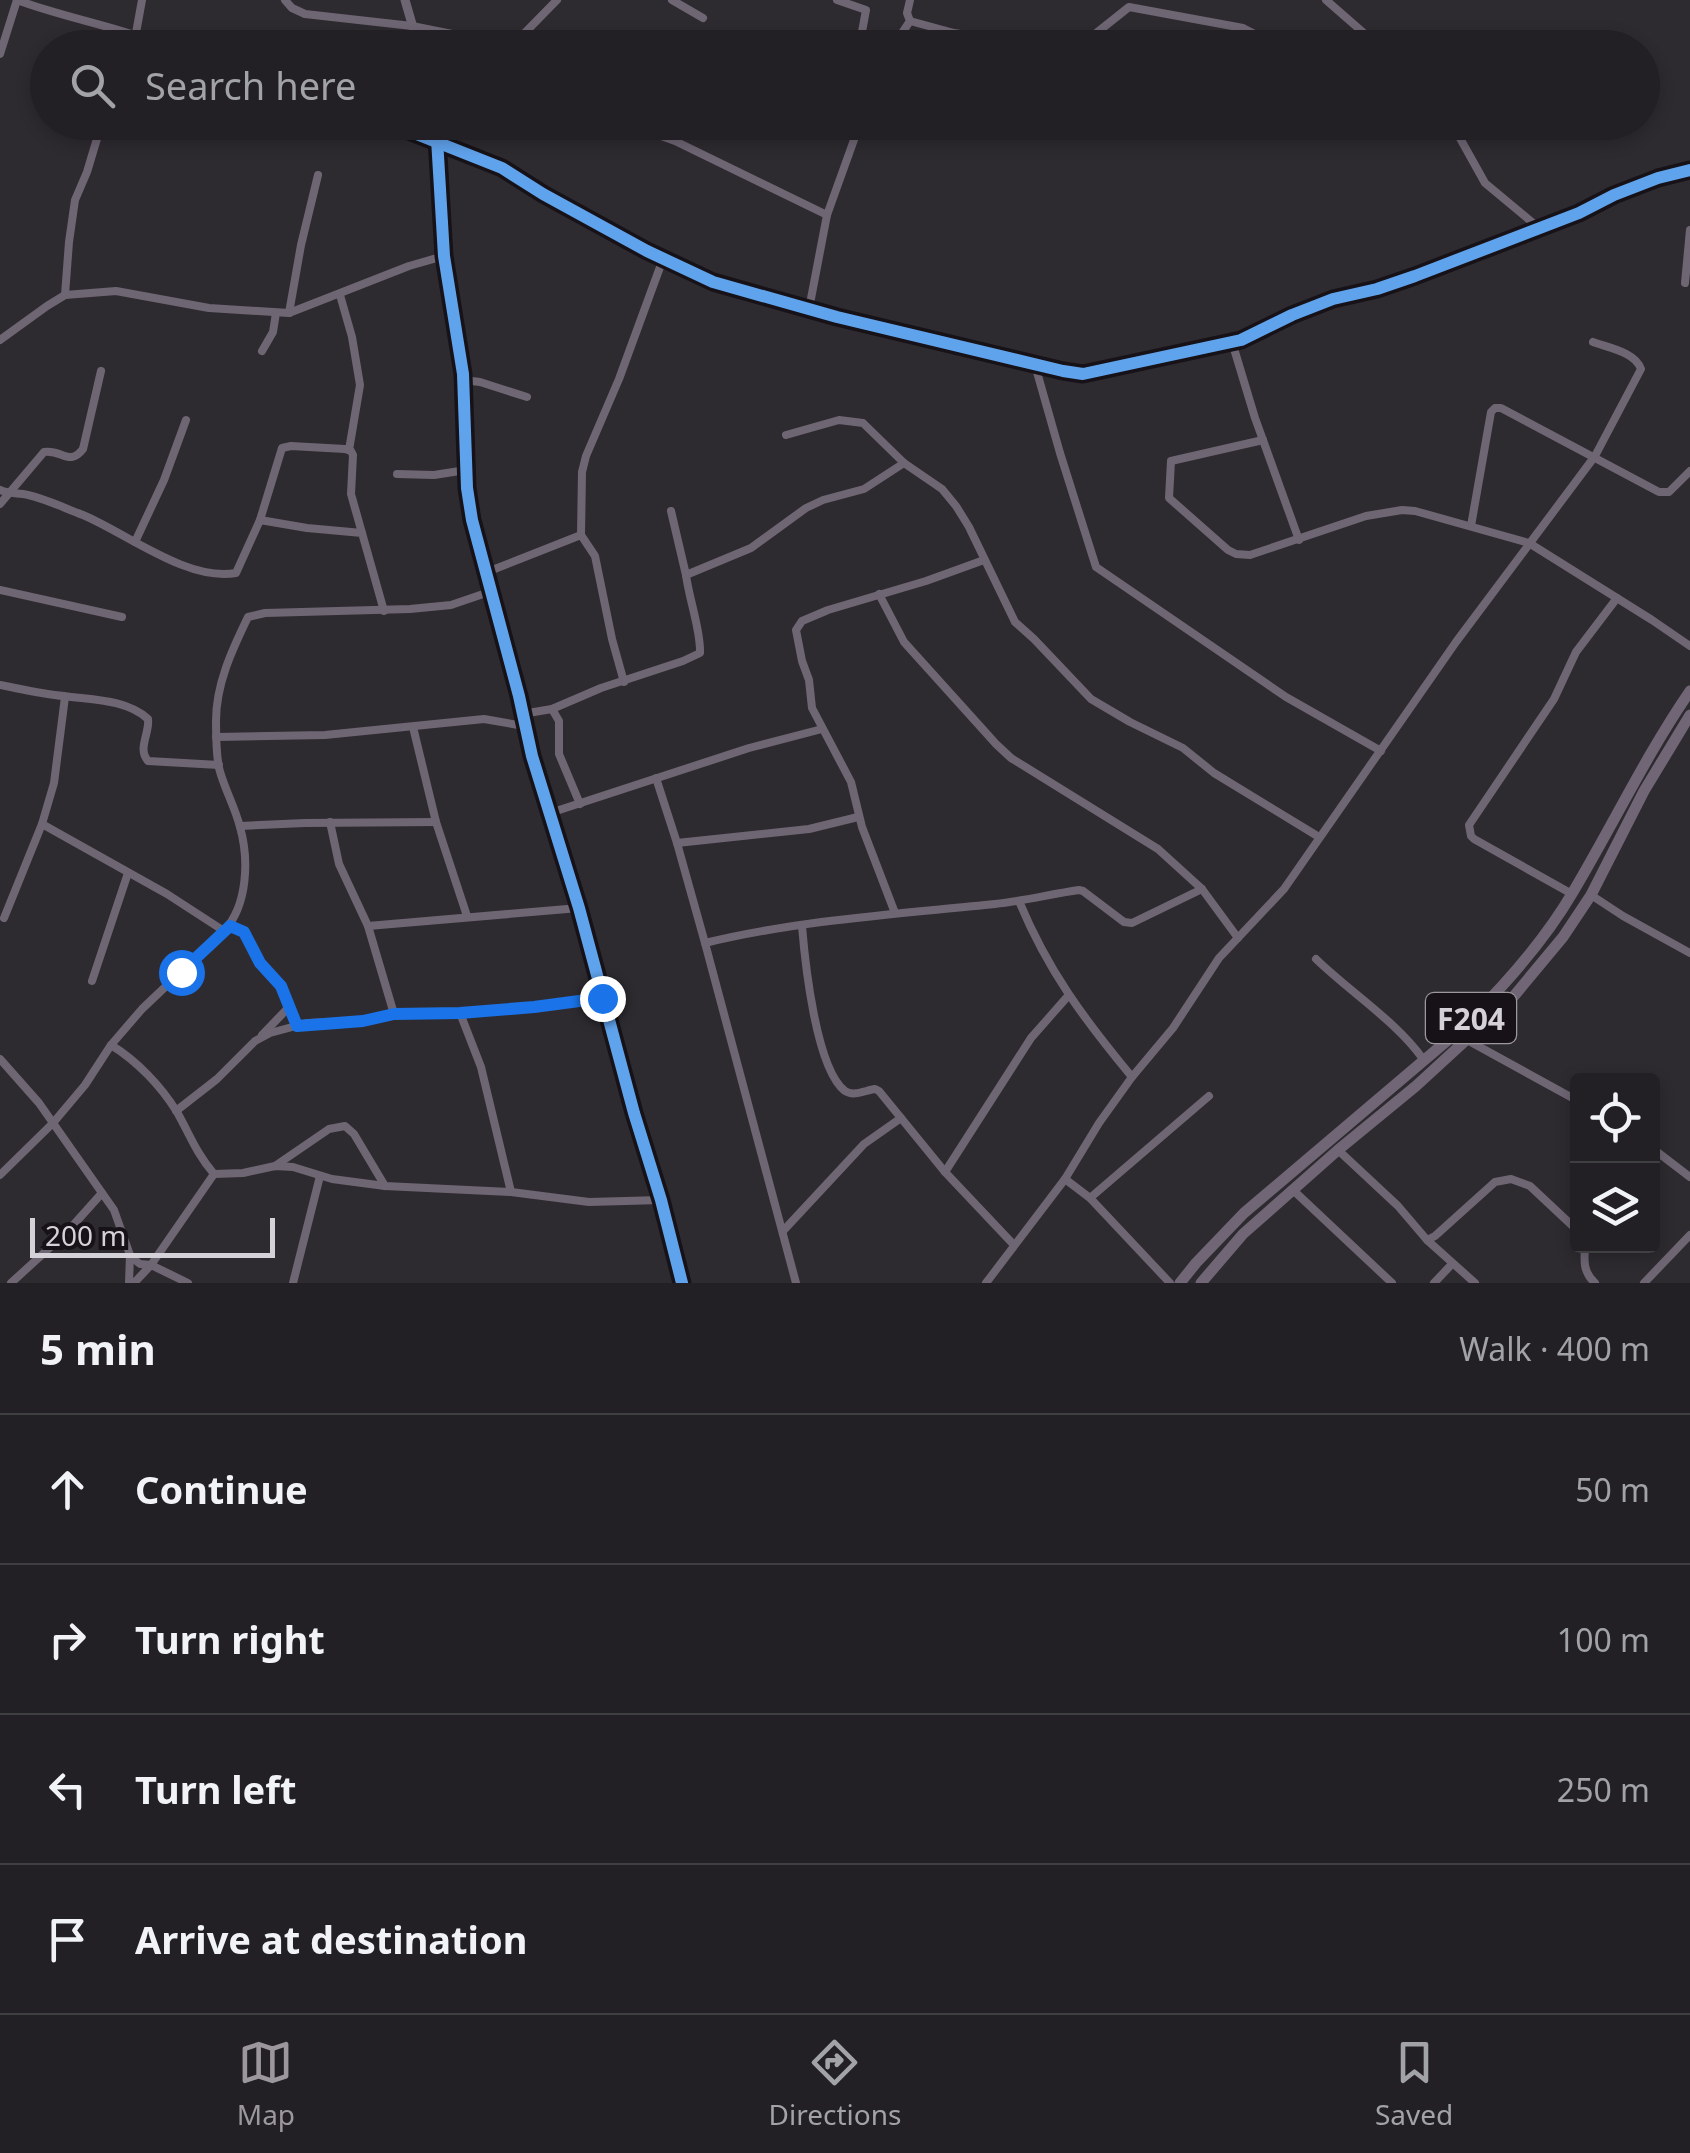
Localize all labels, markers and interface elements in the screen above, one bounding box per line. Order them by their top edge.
search box [30,30,1660,140]
icon: search [65,58,120,113]
text: Search here [145,59,356,111]
route start [159,950,205,996]
route end [580,976,626,1022]
road number: F204 [1426,993,1516,1043]
map controls [1570,1073,1660,1253]
button: locate [1570,1073,1660,1163]
button: layers [1570,1163,1660,1253]
scale bar [30,1213,275,1258]
text: 200 m [45,1216,127,1254]
text: 5 min [40,1320,156,1377]
text: Walk · 400 m [1459,1327,1650,1370]
icon: ahead [40,1462,95,1517]
text: Continue [135,1463,308,1515]
text: 50 m [1575,1468,1650,1511]
icon: right [40,1612,95,1667]
text: Turn right [135,1613,325,1665]
text: 100 m [1557,1618,1650,1661]
icon: left [40,1762,95,1817]
text: Turn left [135,1763,297,1815]
text: 250 m [1557,1768,1650,1811]
icon: arrive [40,1912,95,1967]
text: Arrive at destination [135,1913,527,1965]
tab: Map [237,2035,295,2133]
tab: Directions [769,2035,901,2133]
tab: Saved [1375,2035,1453,2133]

